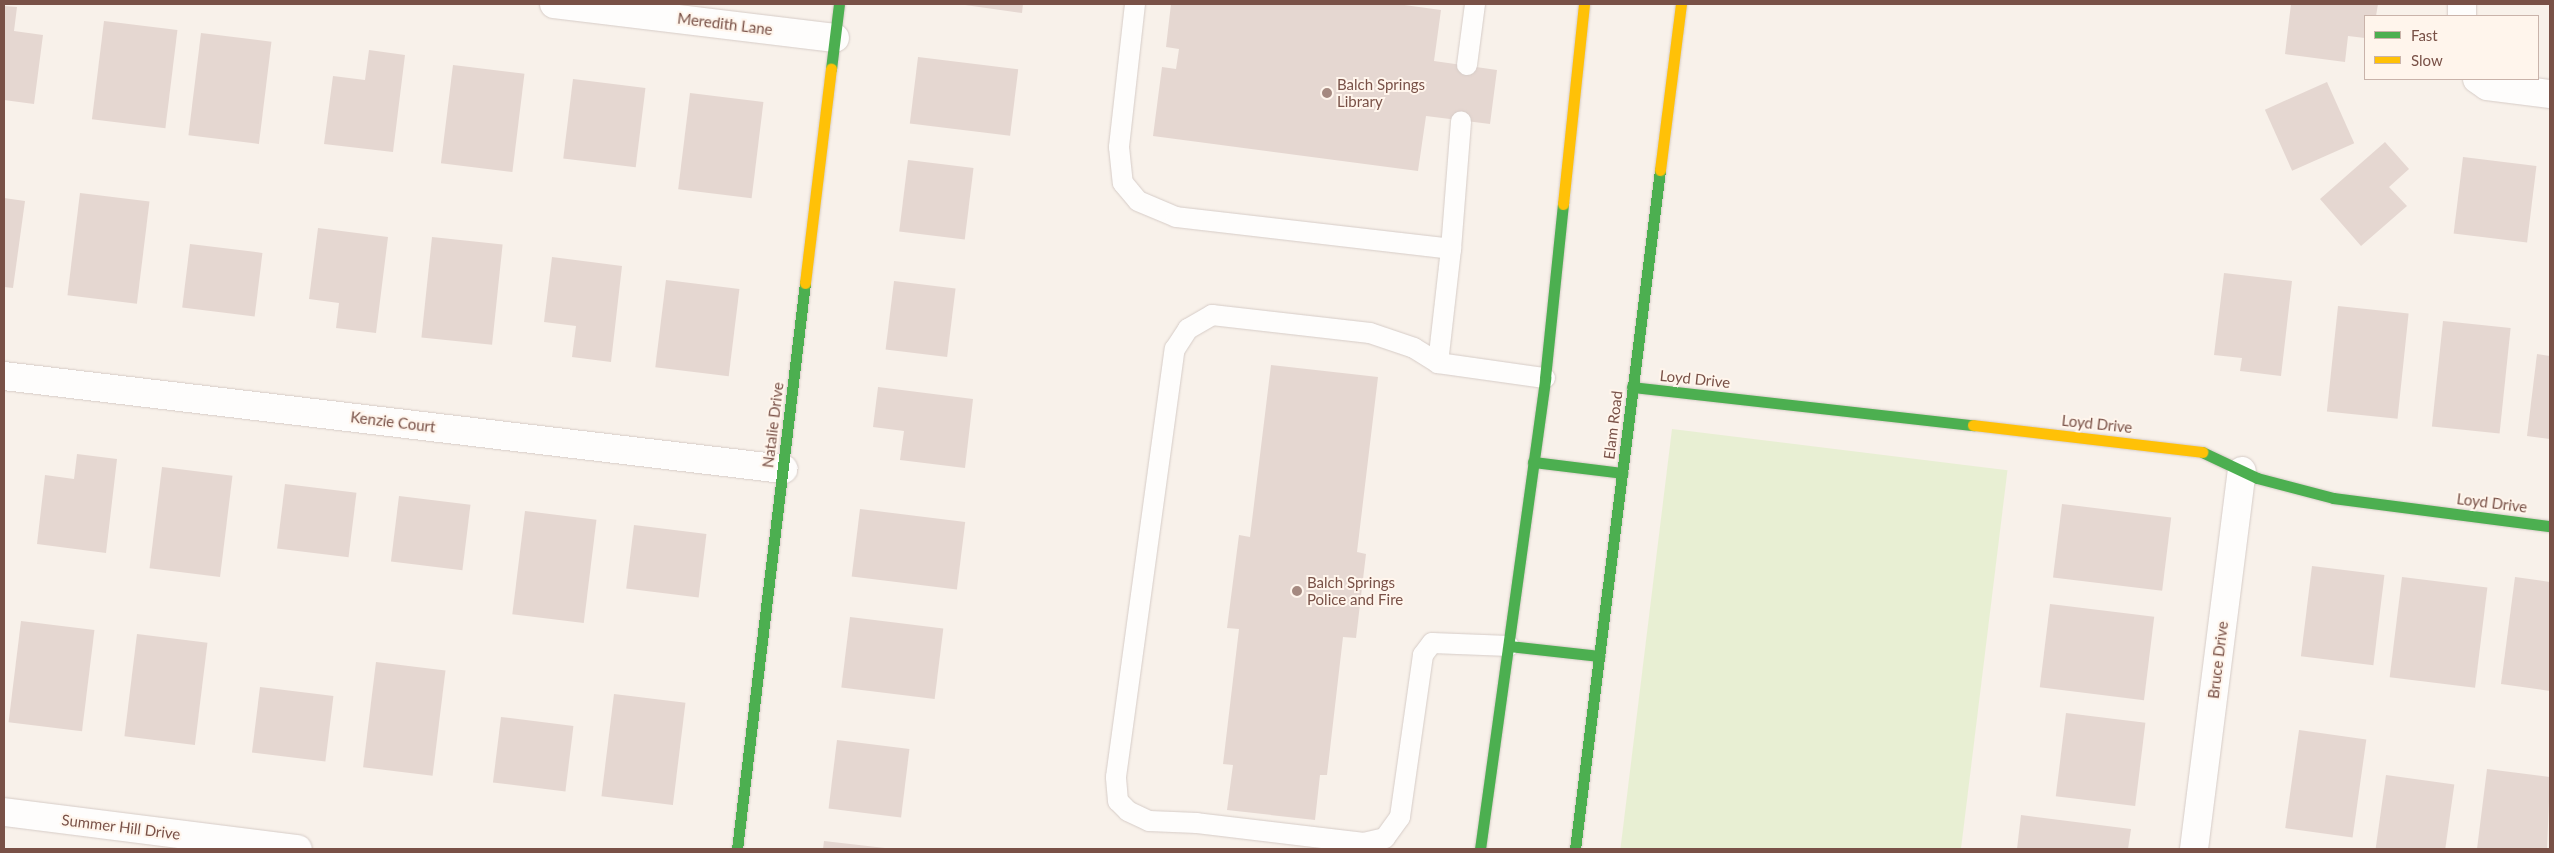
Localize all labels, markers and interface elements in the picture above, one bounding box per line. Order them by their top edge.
street label: Meredith Lane [676,9,774,39]
legend [2364,15,2539,80]
text: Fast [2411,26,2438,44]
text: Slow [2411,51,2443,69]
place label: Balch Springs Library [1337,75,1425,110]
marker: Balch Springs Library [1321,87,1333,99]
street label: Loyd Drive [1659,366,1731,392]
street label: Natalie Drive [759,381,787,469]
street label: Elam Road [1600,390,1626,460]
street label: Kenzie Court [350,408,436,436]
street label: Loyd Drive [2061,411,2133,437]
street label: Loyd Drive [2456,490,2528,516]
place label: Balch Springs Police and Fire [1307,573,1403,608]
marker: Balch Springs Police and Fire [1291,585,1303,597]
street label: Bruce Drive [2204,620,2232,700]
street label: Summer Hill Drive [60,811,182,843]

